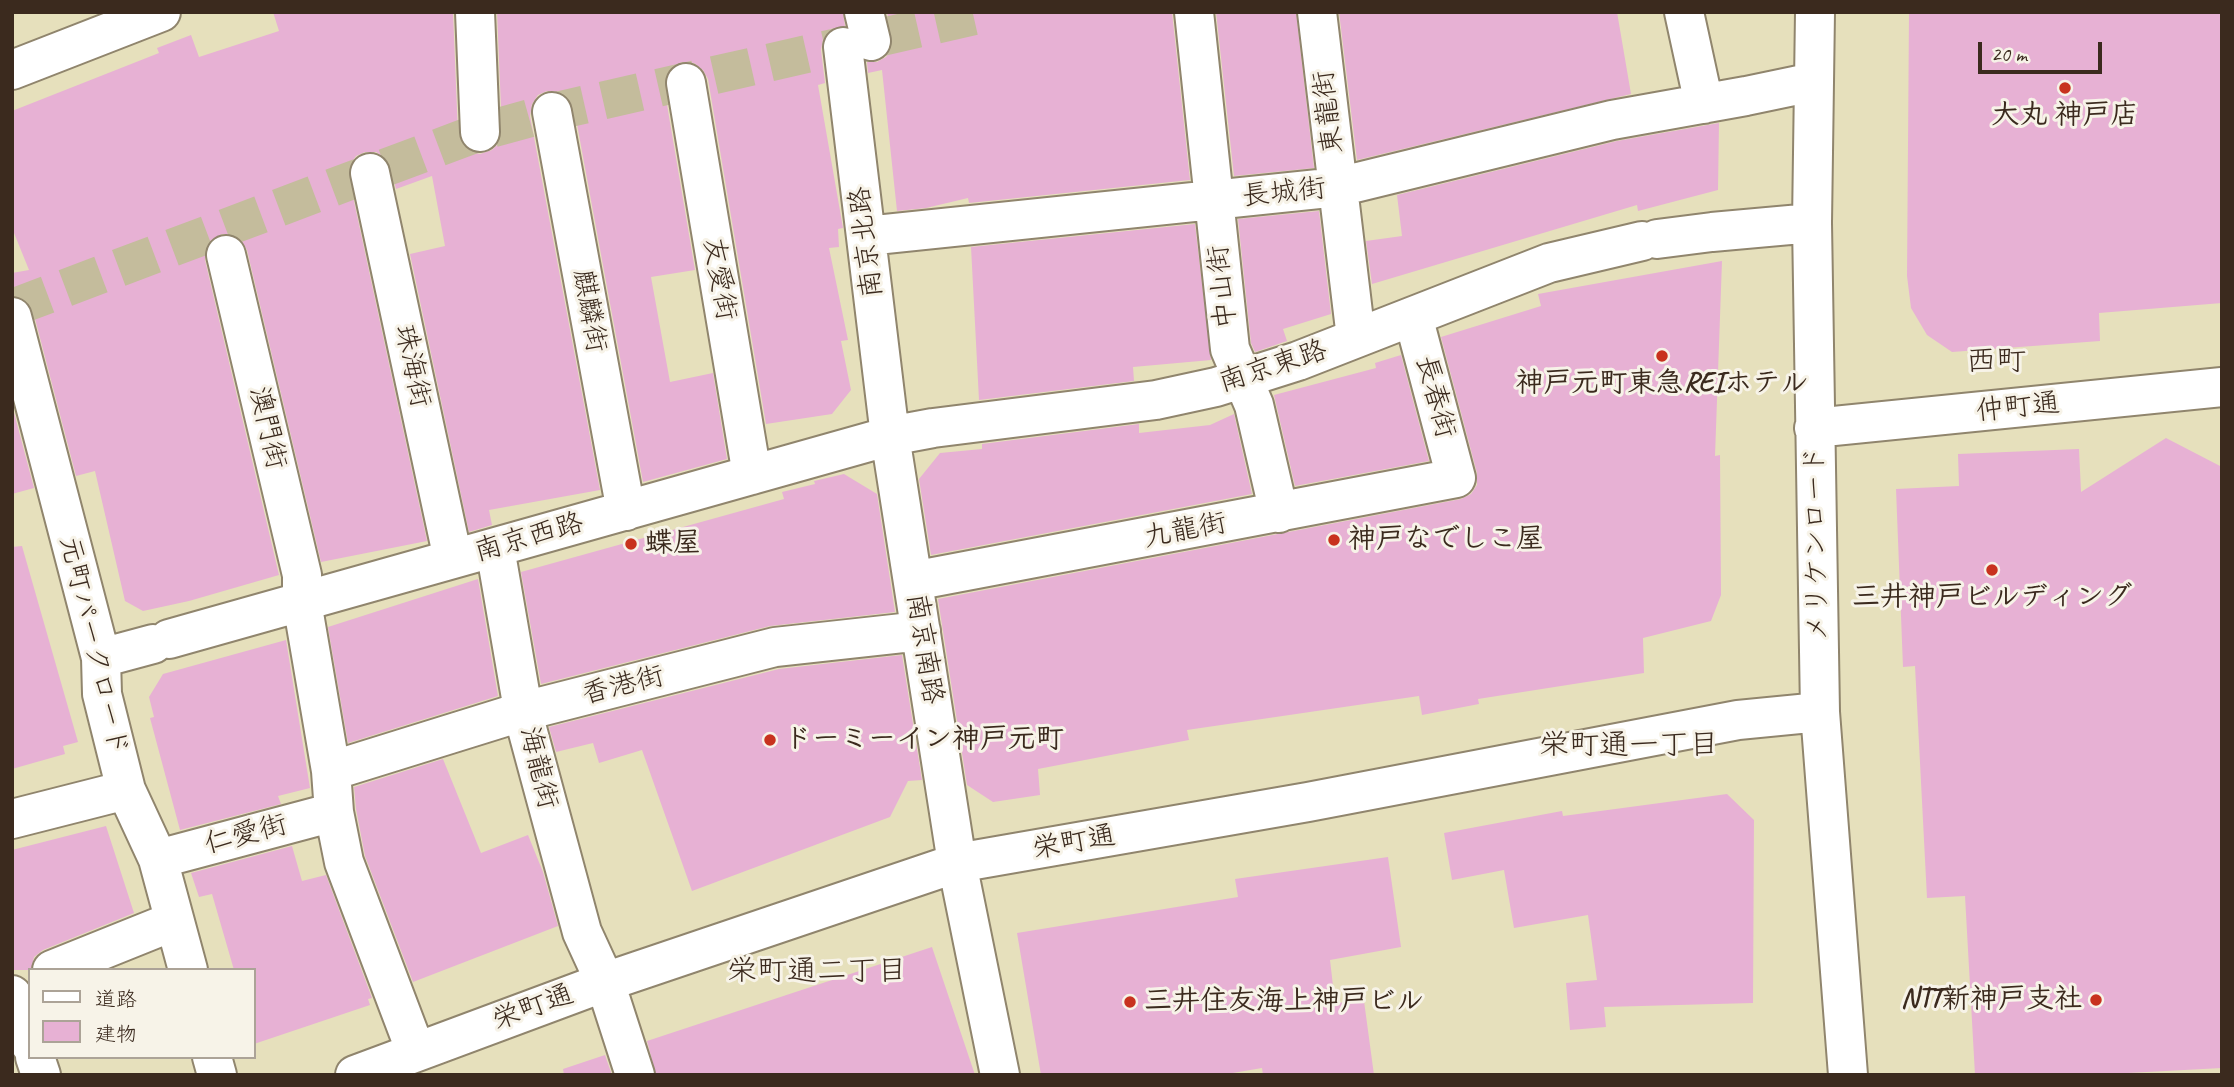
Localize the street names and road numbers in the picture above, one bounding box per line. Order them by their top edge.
street label: 東龍街 [1307,68,1351,156]
street label: 長城街 [1240,172,1328,214]
street label: 南京北路 [844,184,890,300]
street label: 友愛街 [695,235,743,323]
street label: 中山街 [1202,243,1244,331]
street label: 麒麟街 [565,267,613,355]
street label: 珠海街 [387,321,437,411]
street label: 南京東路 [1215,334,1331,400]
street label: 長春街 [1408,352,1462,442]
street label: 澳門街 [241,383,293,473]
street label: 仲町通 [1974,387,2062,429]
street label: メリケンロード [1798,446,1836,642]
street label: 南京西路 [471,506,587,570]
street label: 九龍街 [1141,506,1229,556]
street label: 元町パークロード [51,533,135,759]
street label: 南京南路 [899,591,949,707]
street label: 香港街 [578,660,668,712]
street label: 海龍街 [512,723,564,813]
street label: 仁愛街 [201,808,291,862]
street label: 栄町通 [1030,819,1118,867]
street label: 栄町通 [488,978,578,1038]

